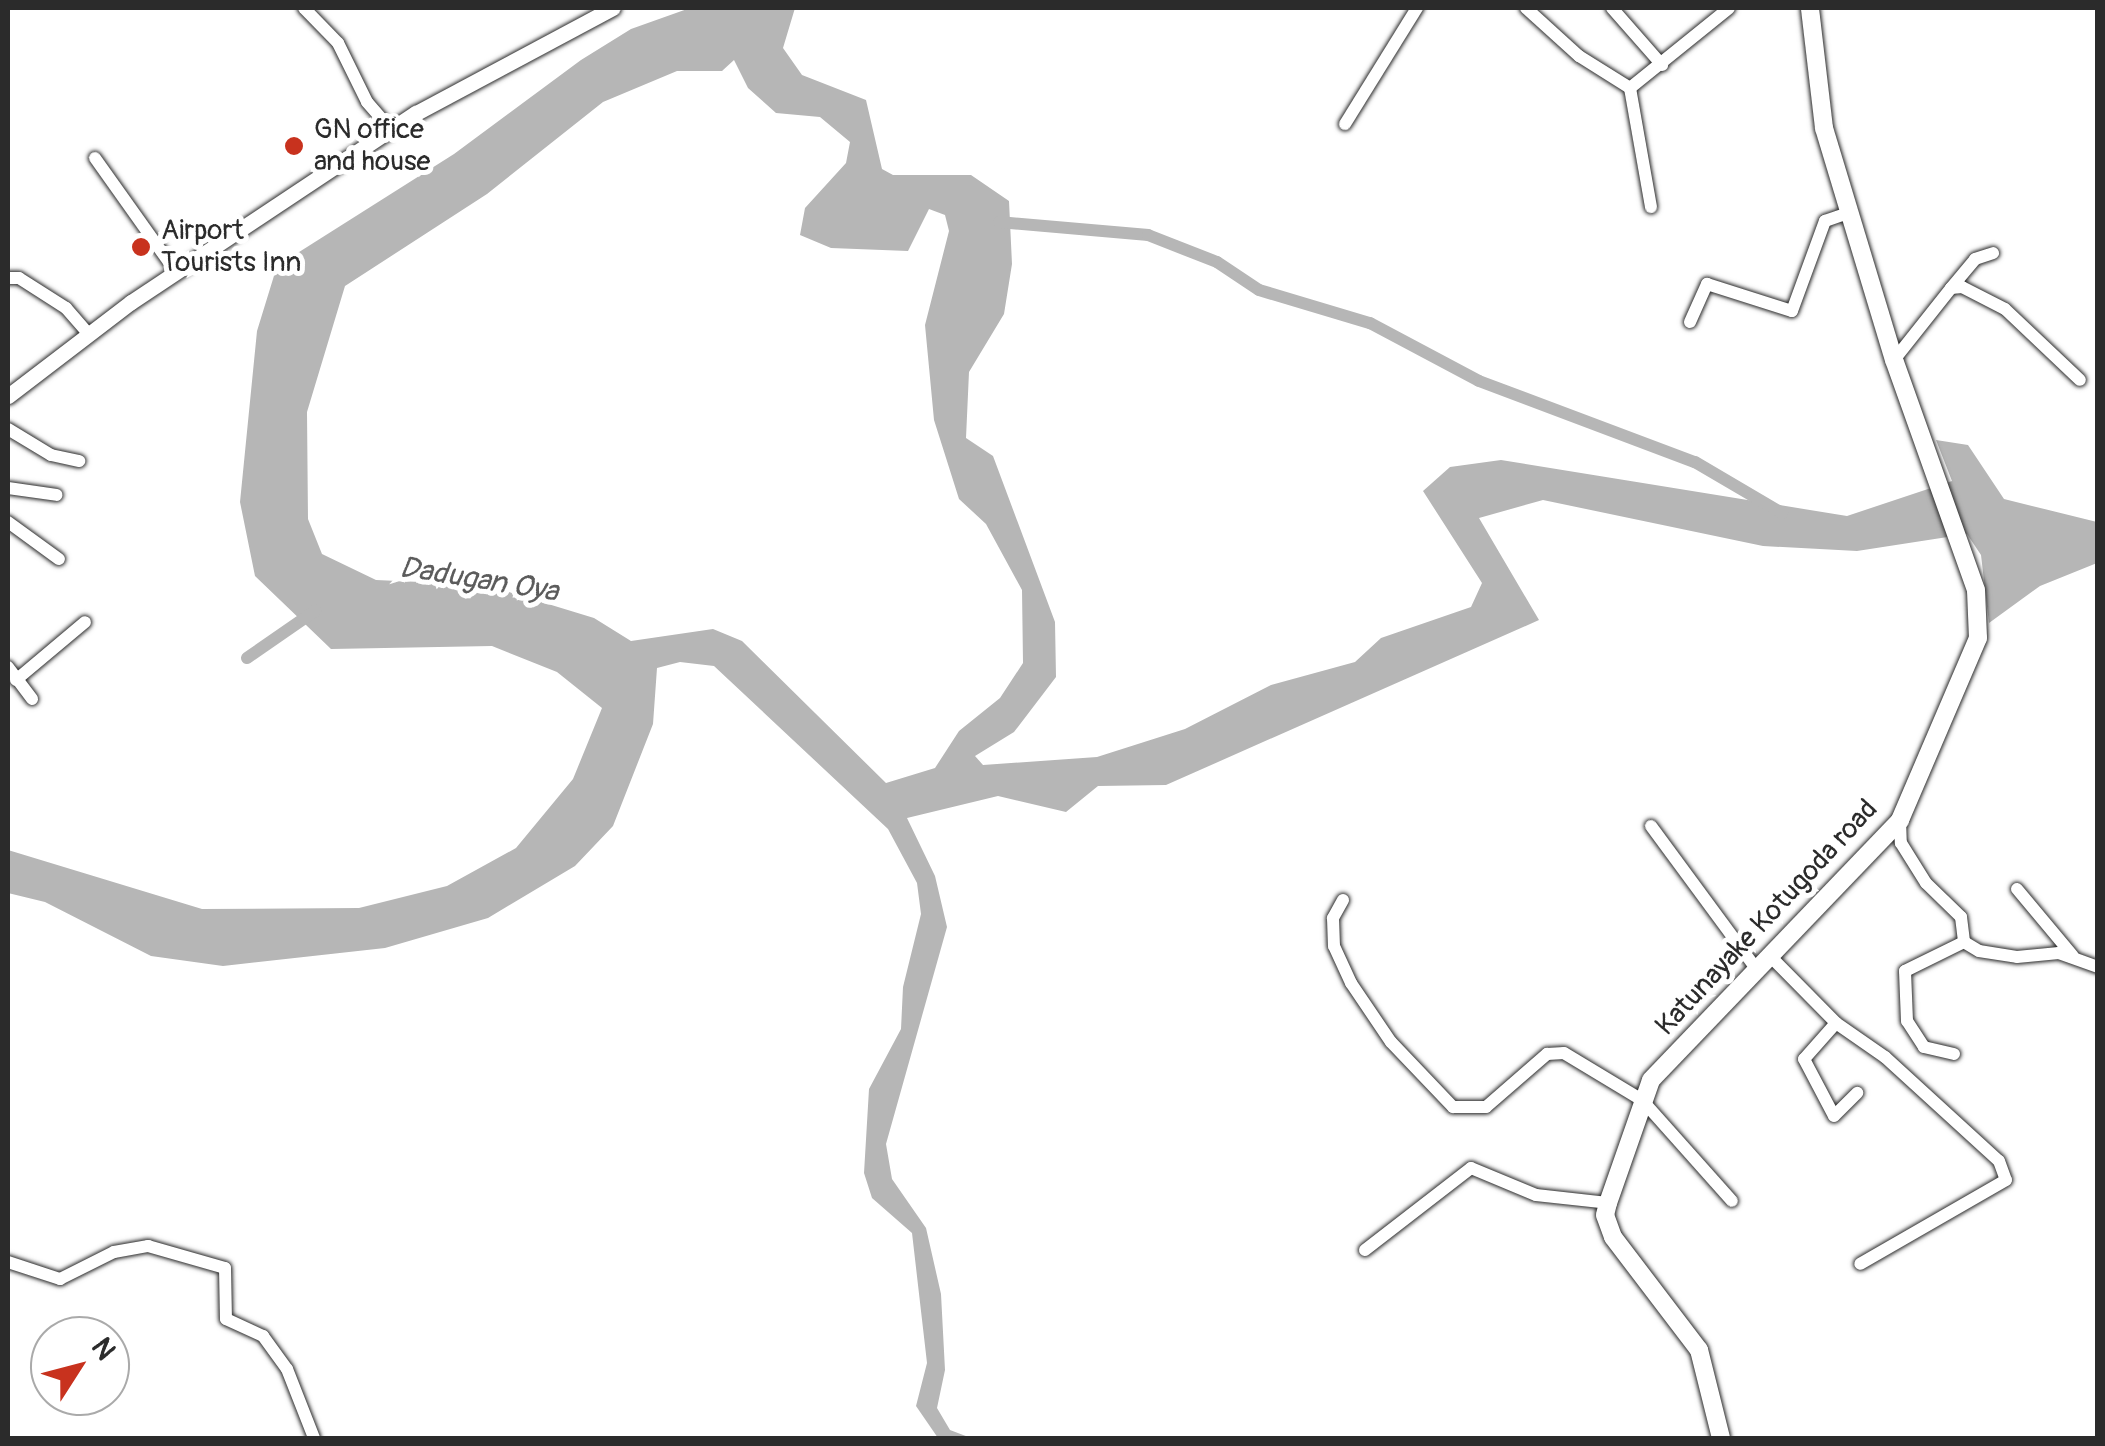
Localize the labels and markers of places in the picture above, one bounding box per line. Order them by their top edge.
place label: GN office and house [314,113,430,179]
marker: GN office and house [283,135,305,157]
place label: Airport Tourists Inn [161,214,301,280]
marker: Airport Tourists Inn [130,236,152,258]

